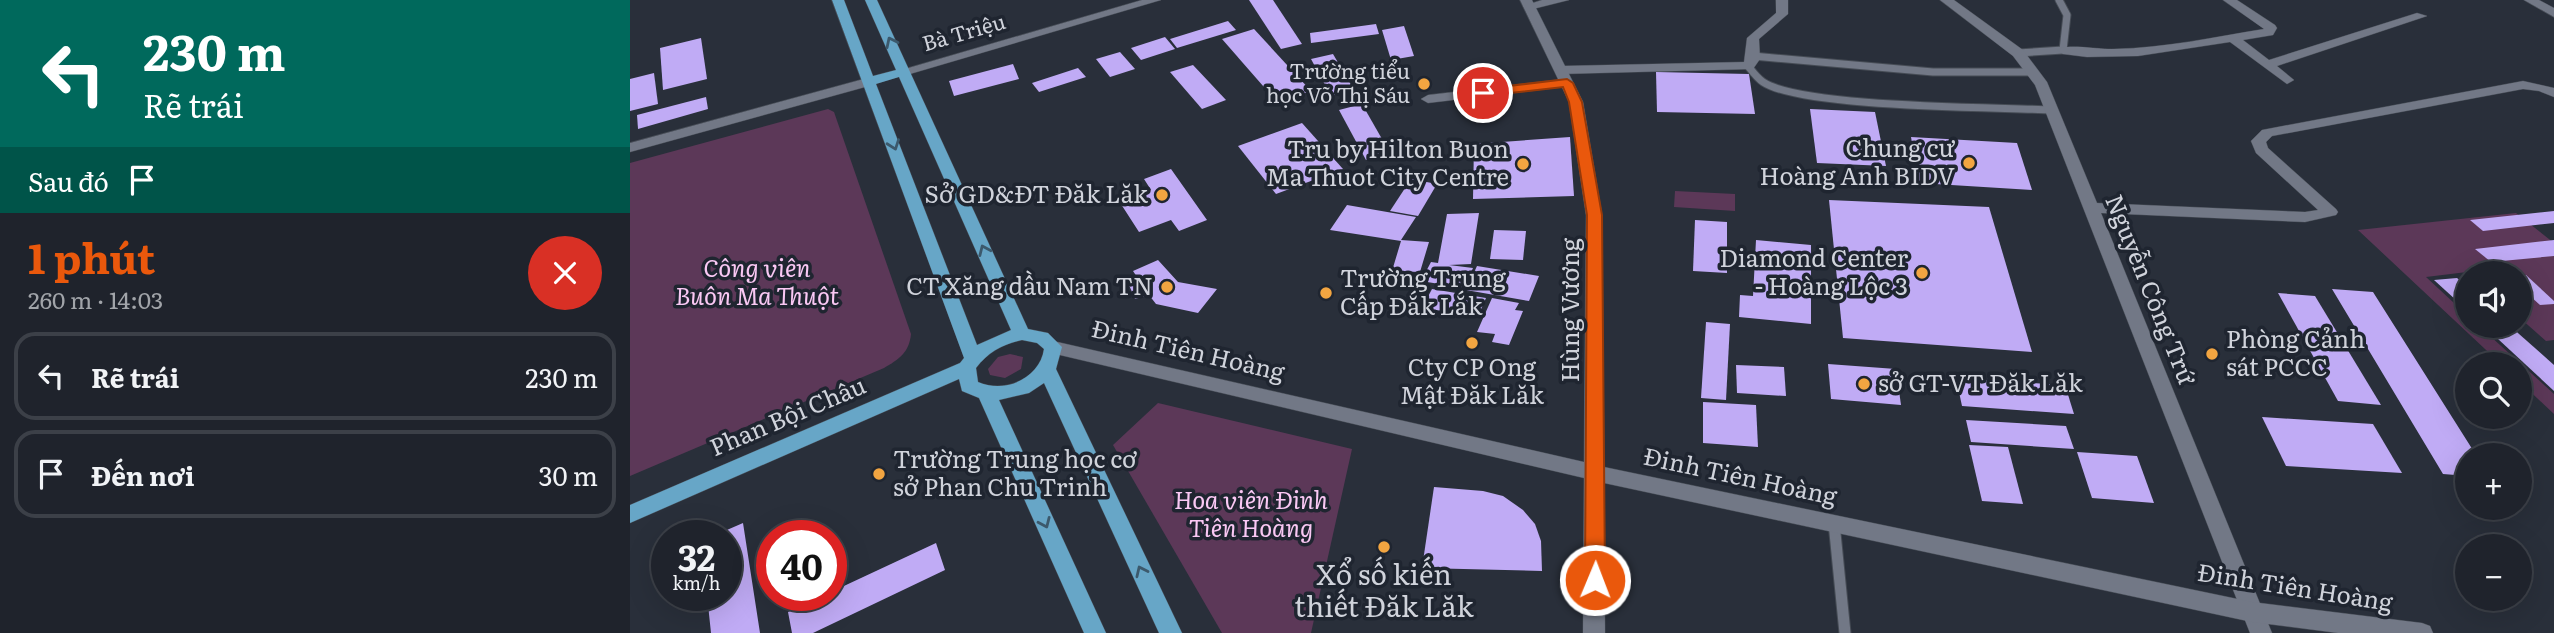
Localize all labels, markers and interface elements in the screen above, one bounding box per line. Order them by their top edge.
street label: Bà Triệu [918,4,1009,57]
text: 230 m [143,13,286,86]
icon: left [28,28,119,119]
one-way arrow [885,37,899,49]
place label: Trường tiểu học Võ Thị Sáu [1266,54,1410,109]
pin [1453,63,1513,123]
icon: arrive [1464,74,1502,112]
marker: Trường tiểu học Võ Thị Sáu [1416,76,1432,92]
text: Rẽ trái [143,80,244,128]
place label: Chung cư Hoàng Anh BIDV [1760,129,1956,192]
place label: Tru by Hilton Buon Ma Thuot City Centre [1266,130,1509,193]
one-way arrow [886,138,900,150]
marker: Chung cư Hoàng Anh BIDV [1961,155,1977,171]
marker: Tru by Hilton Buon Ma Thuot City Centre [1515,156,1531,172]
text: Sau đó [28,161,109,200]
icon: arrive [123,161,161,199]
place label: Sở GD&ĐT Đăk Lăk [925,175,1148,210]
marker: Sở GD&ĐT Đăk Lăk [1154,187,1170,203]
street label: Nguyễn Công Trứ [2098,189,2207,390]
text: 1 phút [28,225,155,287]
button: close [528,236,602,310]
street label: Hùng Vương [1551,237,1586,382]
place label: Diamond Center - Hoàng Lộc 3 [1719,239,1909,302]
one-way arrow [978,244,992,257]
park label: Công viên Buôn Ma Thuột [675,249,839,312]
place label: Trường Trung Cấp Đắk Lắk [1340,259,1506,322]
map controls [2455,261,2532,611]
button: sound [2455,261,2532,338]
marker: Diamond Center - Hoàng Lộc 3 [1914,265,1930,281]
place label: CT Xăng dầu Nam TN [906,267,1153,302]
marker: CT Xăng dầu Nam TN [1159,279,1175,295]
text: 260 m · 14:03 [28,282,163,316]
marker: Trường Trung Cấp Đắk Lắk [1318,285,1334,301]
street label: Đinh Tiên Hoàng [1089,309,1289,388]
place label: Phòng Cảnh sát PCCC [2226,320,2365,383]
marker: Cty CP Ong Mật Đăk Lăk [1464,335,1480,351]
marker: Phòng Cảnh sát PCCC [2204,346,2220,362]
place label: Cty CP Ong Mật Đăk Lăk [1400,348,1544,411]
button: search [2455,352,2532,429]
icon: left [32,357,70,395]
text: Rẽ trái [91,357,179,396]
text: 230 m [525,357,598,396]
place label: sở GT-VT Đăk Lăk [1878,364,2083,399]
street label: Phan Bội Châu [704,366,870,463]
marker: sở GT-VT Đăk Lăk [1856,376,1872,392]
street label: Đinh Tiên Hoàng [1640,437,1841,512]
place label: Trường Trung học cơ sở Phan Chu Trinh [893,440,1137,503]
button: + [2455,443,2532,520]
icon: arrive [32,455,70,493]
text: Đến nơi [91,455,194,494]
text: 30 m [538,455,598,494]
marker: Trường Trung học cơ sở Phan Chu Trinh [871,466,887,482]
park label: Hoa viên Đinh Tiên Hoàng [1174,481,1328,544]
one-way arrow [1037,516,1051,528]
speed limit sign: 40 [756,520,847,611]
text: 32 [678,530,715,582]
button: − [2455,534,2532,611]
marker: Xổ số kiến thiết Đăk Lăk [1376,539,1392,555]
position arrow [1558,543,1632,617]
place label: Xổ số kiến thiết Đăk Lăk [1294,552,1475,626]
street label: Đinh Tiên Hoàng [2195,553,2396,618]
one-way arrow [1136,566,1150,578]
text: km/h [673,569,720,596]

